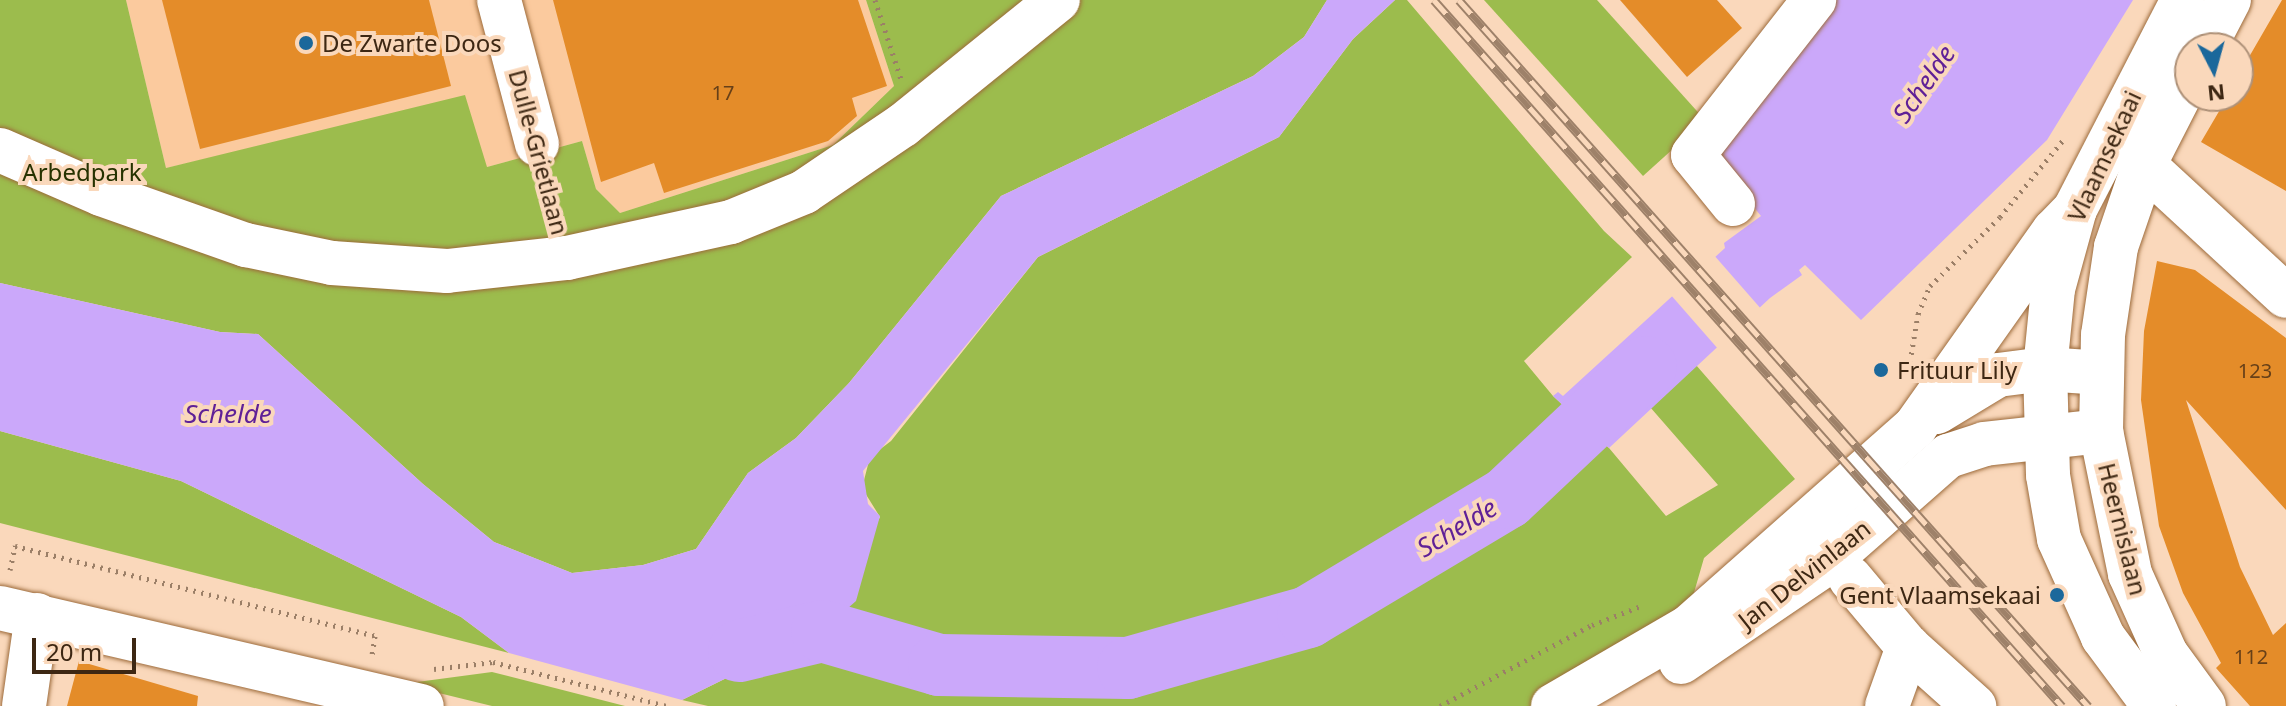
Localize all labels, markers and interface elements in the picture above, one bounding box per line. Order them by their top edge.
place label: De Zwarte Doos [322,29,502,57]
north arrow [2174,32,2254,112]
marker: De Zwarte Doos [297,34,315,52]
water label: Schelde [1886,39,1962,129]
street label: Dulle-Grietlaan [503,66,575,238]
text: N [2206,78,2227,110]
house number: 17 [712,80,734,104]
street label: Vlaamsekaai [2061,86,2147,226]
park label: Arbedpark [22,158,142,186]
place label: Frituur Lily [1897,356,2017,384]
house number: 123 [2238,358,2272,382]
marker: Frituur Lily [1872,361,1890,379]
water label: Schelde [184,398,272,430]
street label: Heernislaan [2093,460,2153,598]
water label: Schelde [1411,492,1503,564]
street label: Jan Delvinlaan [1732,514,1876,634]
place label: Gent Vlaamsekaai [1839,581,2041,609]
marker: Gent Vlaamsekaai [2048,586,2066,604]
scale bar [36,622,140,672]
text: 20 m [46,635,102,668]
house number: 112 [2234,644,2268,668]

